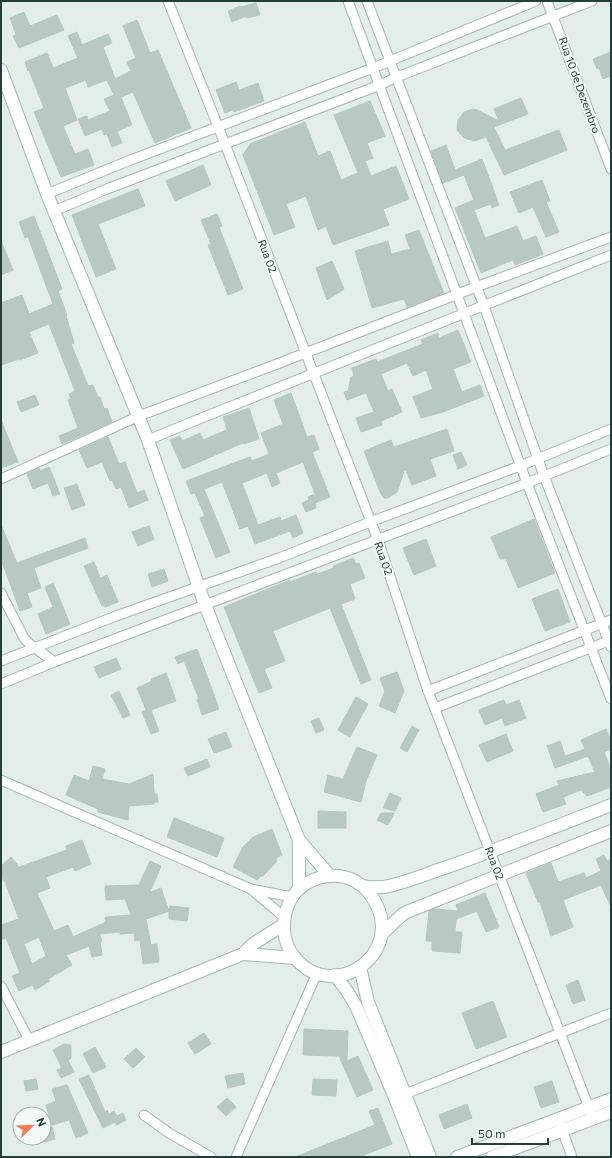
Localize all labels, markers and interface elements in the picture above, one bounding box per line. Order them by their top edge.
street label: Rua 10 de Dezembro [557,35,604,135]
street label: Rua 02 [256,238,280,274]
street label: Rua 02 [372,540,396,576]
street label: Rua 02 [483,845,507,881]
north arrow [12,1106,52,1146]
text: N [34,1116,49,1128]
scale bar [472,1120,548,1146]
text: 50 m [478,1126,506,1140]

